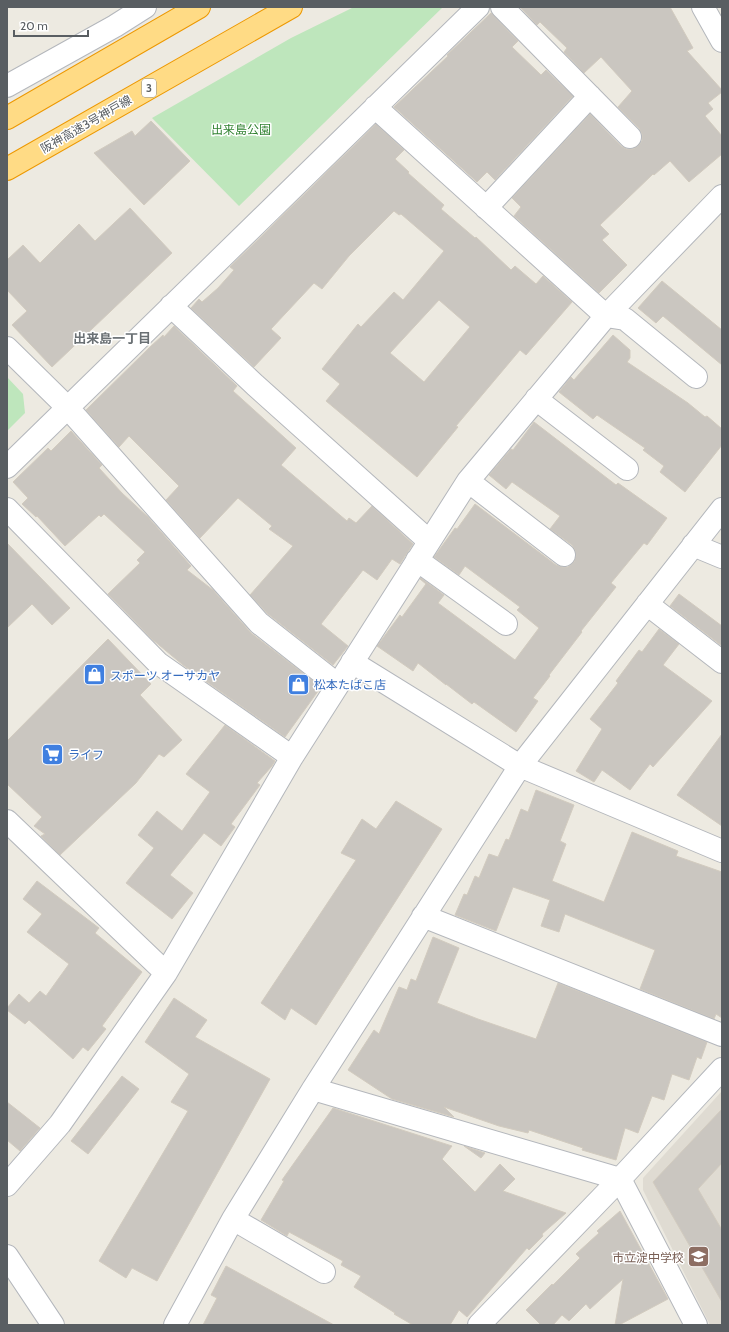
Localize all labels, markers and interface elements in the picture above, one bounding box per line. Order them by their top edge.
scale bar [14,12,88,38]
text: 20 m [20,18,48,33]
road number: 3 [142,79,156,97]
street label: 阪神高速3号神戸線 [38,92,134,156]
park label: 出来島公園 [211,122,271,137]
district label: 出来島一丁目 [73,330,151,346]
shop icon: スポーツ オーサカヤ [82,662,108,688]
place label: スポーツ オーサカヤ [110,668,220,683]
shop icon: 松本たばこ店 [285,671,311,697]
place label: 松本たばこ店 [314,677,386,692]
supermarket icon: ライフ [40,741,66,767]
place label: ライフ [68,747,104,762]
school or university icon: 市立淀中学校 [686,1244,712,1270]
place label: 市立淀中学校 [612,1250,684,1265]

